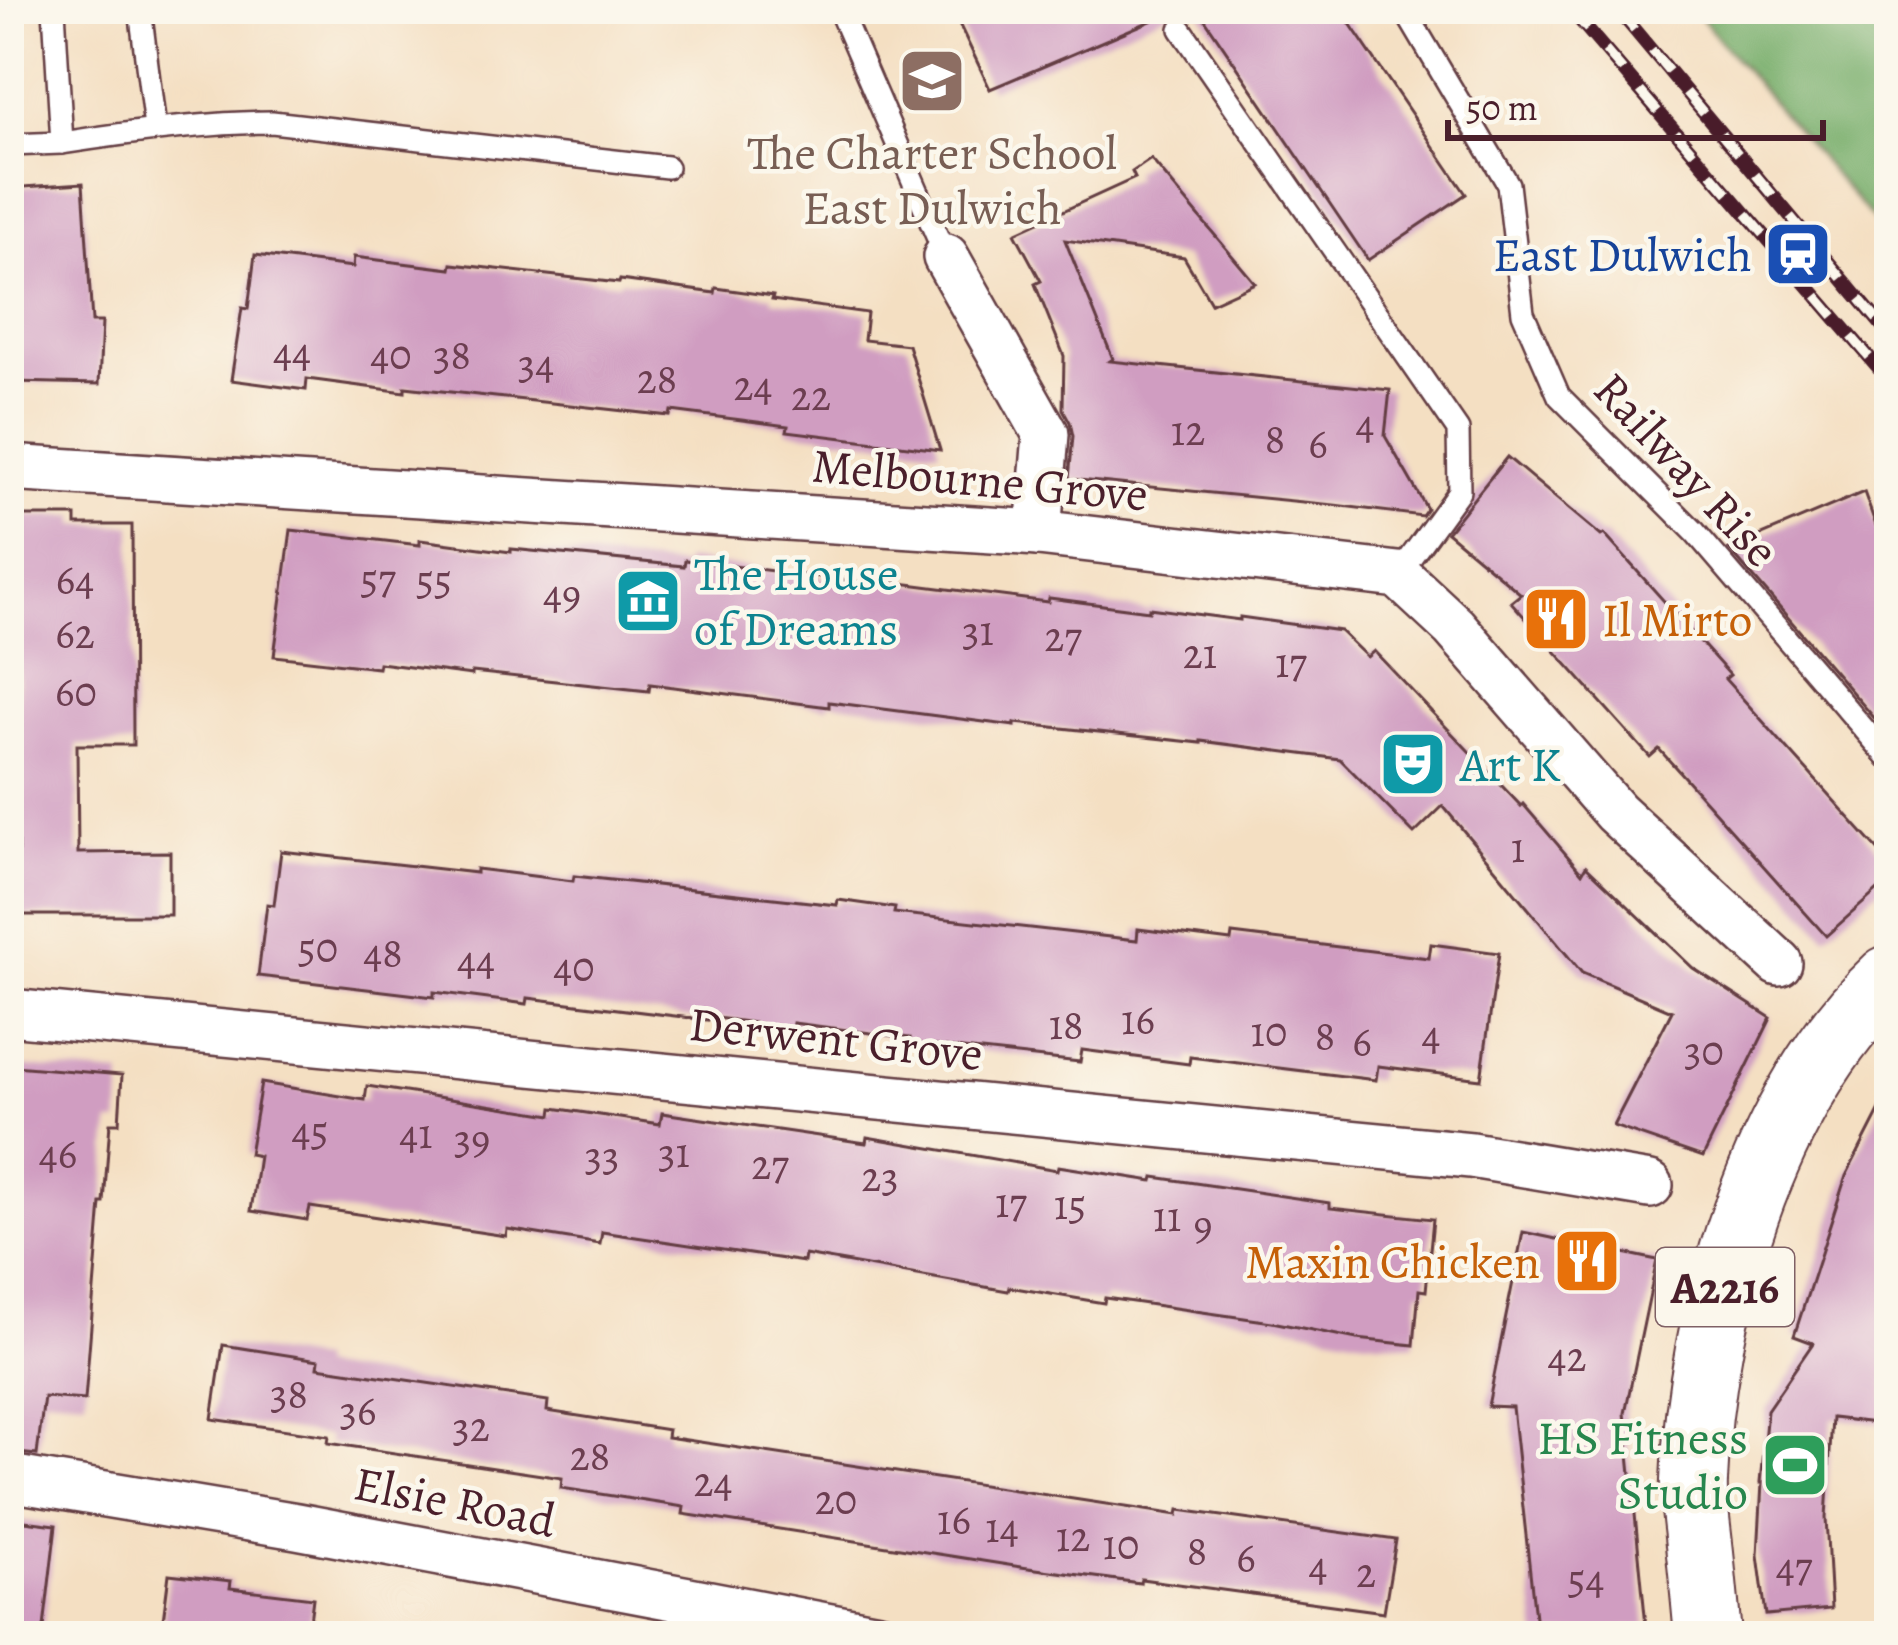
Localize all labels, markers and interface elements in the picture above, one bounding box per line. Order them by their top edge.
school or university icon: The Charter School East Dulwich [897,46,967,116]
scale bar [1448,66,1823,140]
text: 50 m [1466,83,1538,132]
place label: The Charter School East Dulwich [747,120,1117,241]
station icon: East Dulwich [1763,219,1833,289]
place label: East Dulwich [1493,222,1752,288]
house number: 44 [273,323,311,380]
house number: 40 [370,326,412,383]
house number: 38 [433,326,471,383]
house number: 34 [518,335,554,392]
house number: 28 [637,350,677,407]
house number: 24 [734,357,772,414]
street label: Railway Rise [1579,358,1794,582]
house number: 22 [791,367,831,424]
house number: 4 [1355,395,1375,452]
house number: 12 [1171,402,1205,459]
house number: 8 [1265,410,1285,467]
house number: 6 [1308,415,1328,472]
street label: Melbourne Grove [809,432,1151,528]
place label: The House of Dreams [694,541,898,662]
house number: 57 [360,550,396,607]
house number: 64 [56,551,94,608]
house number: 55 [416,551,452,608]
house number: 49 [543,565,581,622]
museum icon: The House of Dreams [613,566,683,636]
restaurant icon: Il Mirto [1521,584,1591,654]
place label: Il Mirto [1602,587,1752,653]
house number: 31 [962,602,994,659]
house number: 62 [55,605,95,662]
house number: 27 [1044,608,1082,665]
house number: 21 [1183,625,1217,682]
house number: 17 [1275,634,1307,691]
house number: 60 [55,663,97,720]
theatre icon: Art K [1378,729,1448,799]
place label: Art K [1459,732,1561,798]
house number: 1 [1511,819,1525,876]
house number: 50 [298,919,338,976]
house number: 48 [363,924,403,981]
house number: 44 [457,931,495,988]
house number: 40 [553,938,595,995]
street label: Derwent Grove [686,991,986,1087]
house number: 16 [1121,991,1155,1048]
house number: 18 [1049,996,1083,1053]
house number: 10 [1251,1003,1287,1060]
house number: 4 [1421,1006,1441,1063]
house number: 8 [1315,1007,1335,1064]
house number: 6 [1352,1013,1372,1070]
house number: 30 [1684,1022,1724,1079]
house number: 45 [291,1102,329,1159]
house number: 41 [399,1105,433,1162]
house number: 39 [454,1110,490,1167]
house number: 31 [658,1124,690,1181]
house number: 46 [39,1125,77,1182]
house number: 33 [585,1127,619,1184]
house number: 27 [751,1136,789,1193]
house number: 23 [861,1148,899,1205]
house number: 17 [995,1174,1027,1231]
house number: 15 [1054,1176,1086,1233]
house number: 11 [1153,1188,1181,1245]
house number: 9 [1193,1196,1213,1253]
restaurant icon: Maxin Chicken [1552,1226,1622,1296]
place label: Maxin Chicken [1245,1229,1540,1295]
road number: A2216 [1656,1248,1794,1326]
house number: 42 [1548,1328,1587,1385]
house number: 38 [270,1365,308,1422]
house number: 36 [340,1382,376,1439]
house number: 32 [452,1398,490,1455]
place label: HS Fitness Studio [1537,1405,1748,1526]
house number: 28 [570,1427,610,1484]
sports icon: HS Fitness Studio [1760,1430,1830,1500]
street label: Elsie Road [348,1450,561,1554]
house number: 24 [694,1453,732,1510]
house number: 20 [815,1471,857,1528]
house number: 16 [937,1491,971,1548]
house number: 14 [985,1499,1019,1556]
house number: 12 [1056,1508,1090,1565]
house number: 10 [1103,1516,1139,1573]
house number: 8 [1187,1522,1207,1579]
house number: 6 [1236,1529,1256,1586]
house number: 4 [1308,1537,1328,1594]
house number: 47 [1776,1538,1813,1595]
house number: 2 [1356,1544,1376,1601]
house number: 54 [1567,1550,1605,1607]

